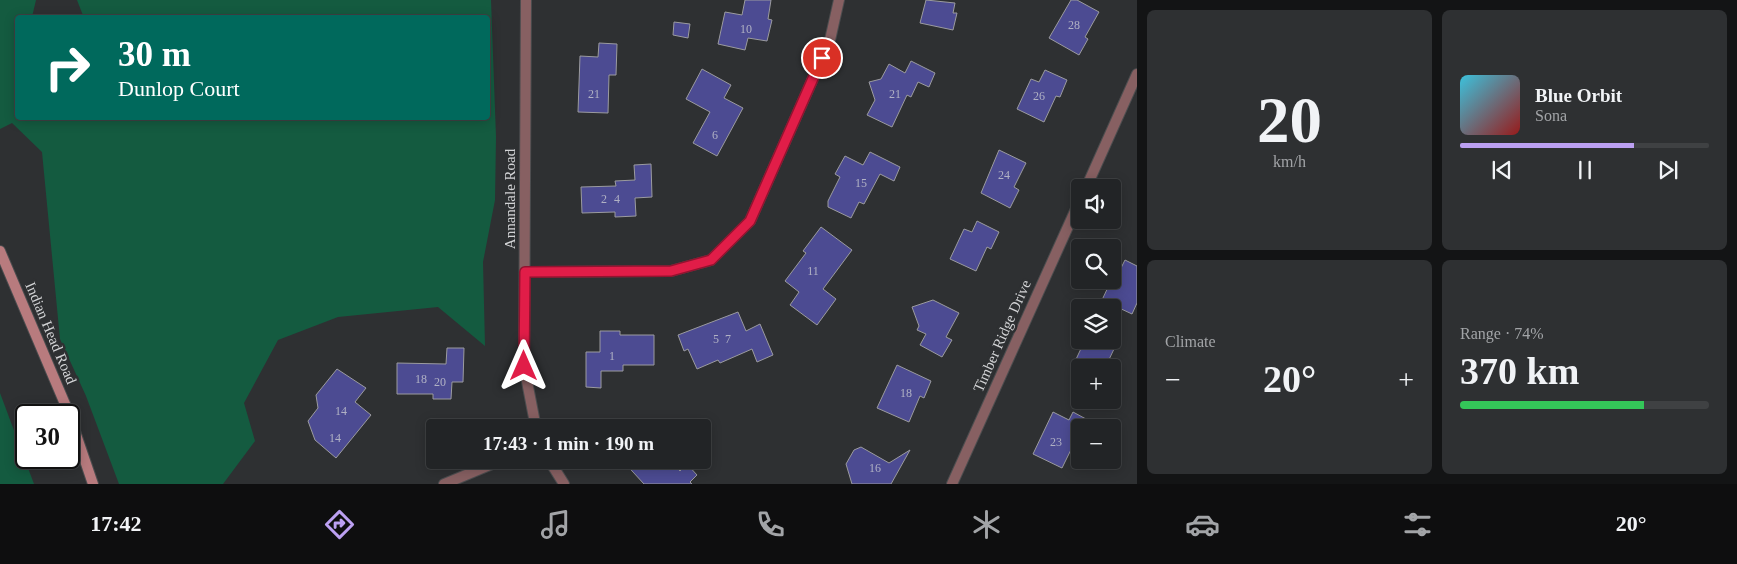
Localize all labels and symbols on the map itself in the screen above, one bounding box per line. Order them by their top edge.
house number: 28 [1068,18,1080,32]
house number: 10 [740,22,752,36]
pin [801,37,843,79]
house number: 21 [588,87,600,101]
house number: 21 [889,87,901,101]
house number: 26 [1033,89,1045,103]
house number: 6 [712,128,718,142]
street label: Annandale Road [502,148,518,249]
house number: 24 [998,168,1010,182]
house number: 15 [855,176,867,190]
house number: 2 [601,192,607,206]
house number: 4 [614,192,620,206]
house number: 11 [807,264,819,278]
street label: Timber Ridge Drive [970,277,1034,395]
street label: Indian Head Road [22,280,80,387]
house number: 5 [713,332,719,346]
house number: 7 [725,332,731,346]
position arrow [497,339,549,391]
house number: 1 [609,349,615,363]
house number: 18 [415,372,427,386]
house number: 20 [434,375,446,389]
house number: 18 [900,386,912,400]
speed limit sign: 30 [15,404,80,469]
house number: 14 [335,404,347,418]
house number: 14 [329,431,341,445]
house number: 23 [1050,435,1062,449]
house number: 16 [869,461,881,475]

